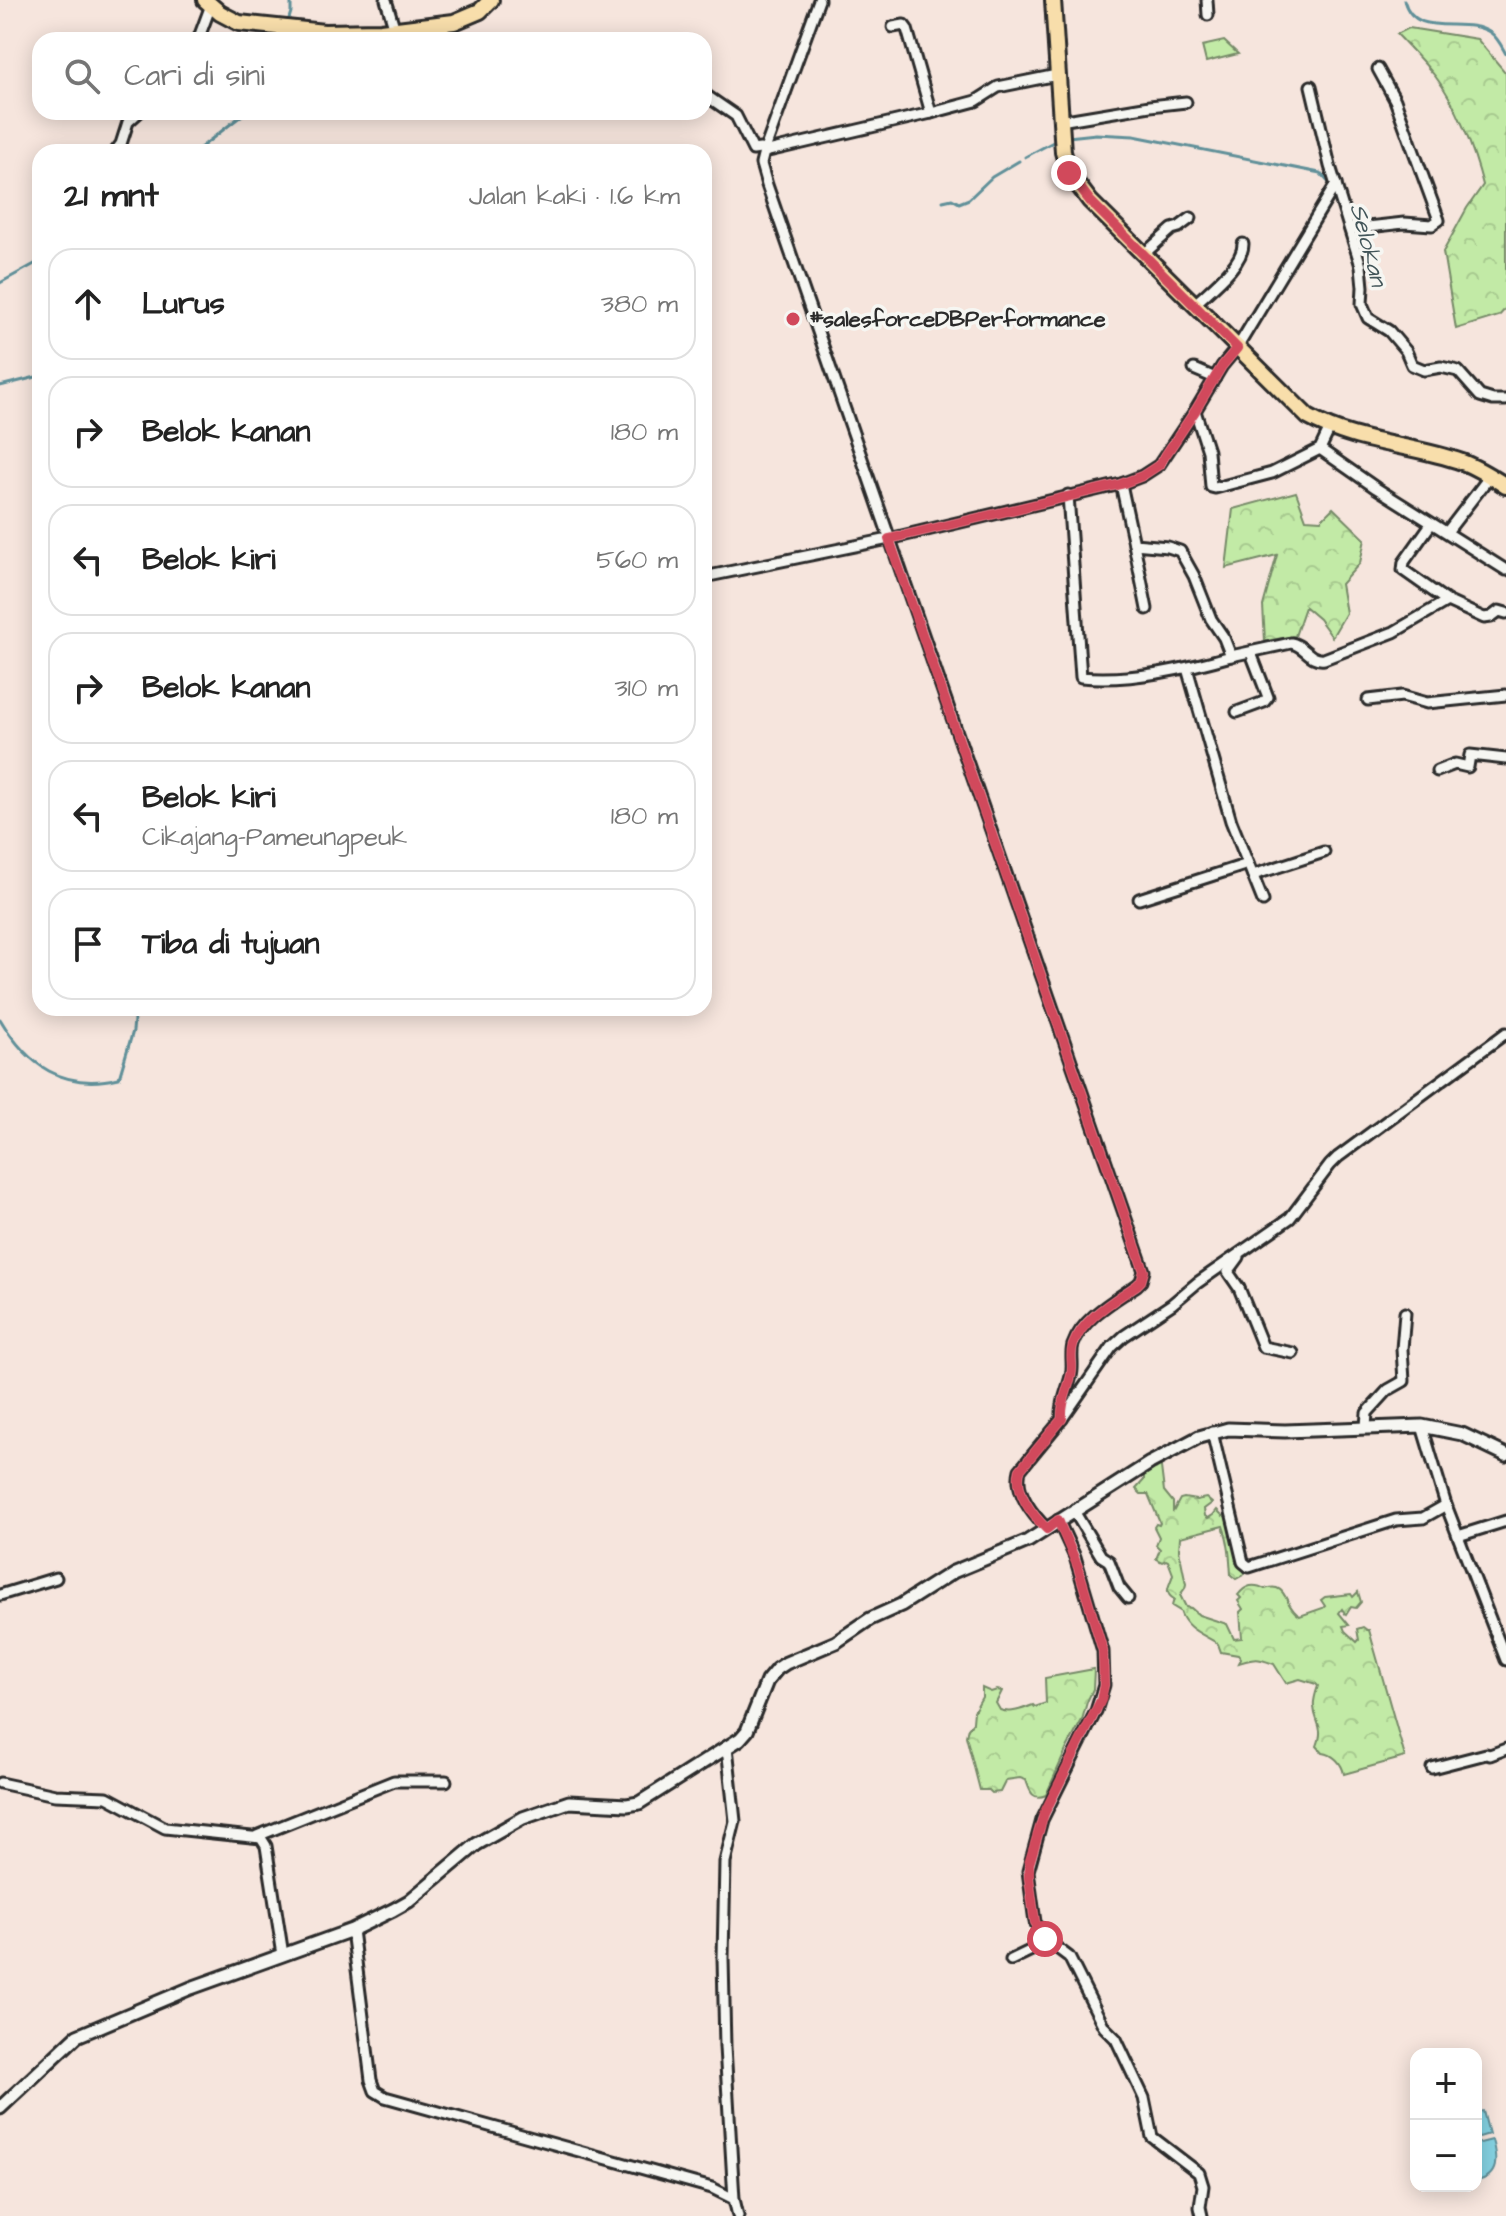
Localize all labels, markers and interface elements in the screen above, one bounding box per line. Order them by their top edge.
search box [32,32,712,120]
icon: search [60,54,104,98]
text: Cari di sini [124,55,265,97]
route end [1051,155,1087,191]
text: 21 mnt [64,172,159,220]
text: Jalan kaki · 1.6 km [469,178,680,214]
water label: Selokan [1341,200,1396,292]
icon: ahead [66,282,110,326]
text: Lurus [142,283,225,325]
text: 380 m [601,286,678,322]
place label: #salesforceDBPerformance [809,304,1106,335]
marker: #salesforceDBPerformance [784,310,802,328]
icon: right [66,410,110,454]
text: Belok kanan [142,411,311,453]
text: 180 m [611,414,678,450]
icon: left [66,538,110,582]
text: Belok kiri [142,539,276,581]
text: 560 m [596,542,678,578]
icon: right [66,666,110,710]
text: Belok kanan [142,667,311,709]
text: 310 m [614,670,678,706]
text: Belok kiri [142,777,276,819]
icon: left [66,794,110,838]
text: 180 m [611,798,678,834]
text: Cikajang-Pameungpeuk [142,819,407,855]
icon: arrive [66,922,110,966]
text: Tiba di tujuan [142,923,319,965]
route start [1027,1921,1063,1957]
map controls [1410,2048,1482,2192]
button: + [1410,2048,1482,2120]
button: − [1410,2120,1482,2192]

